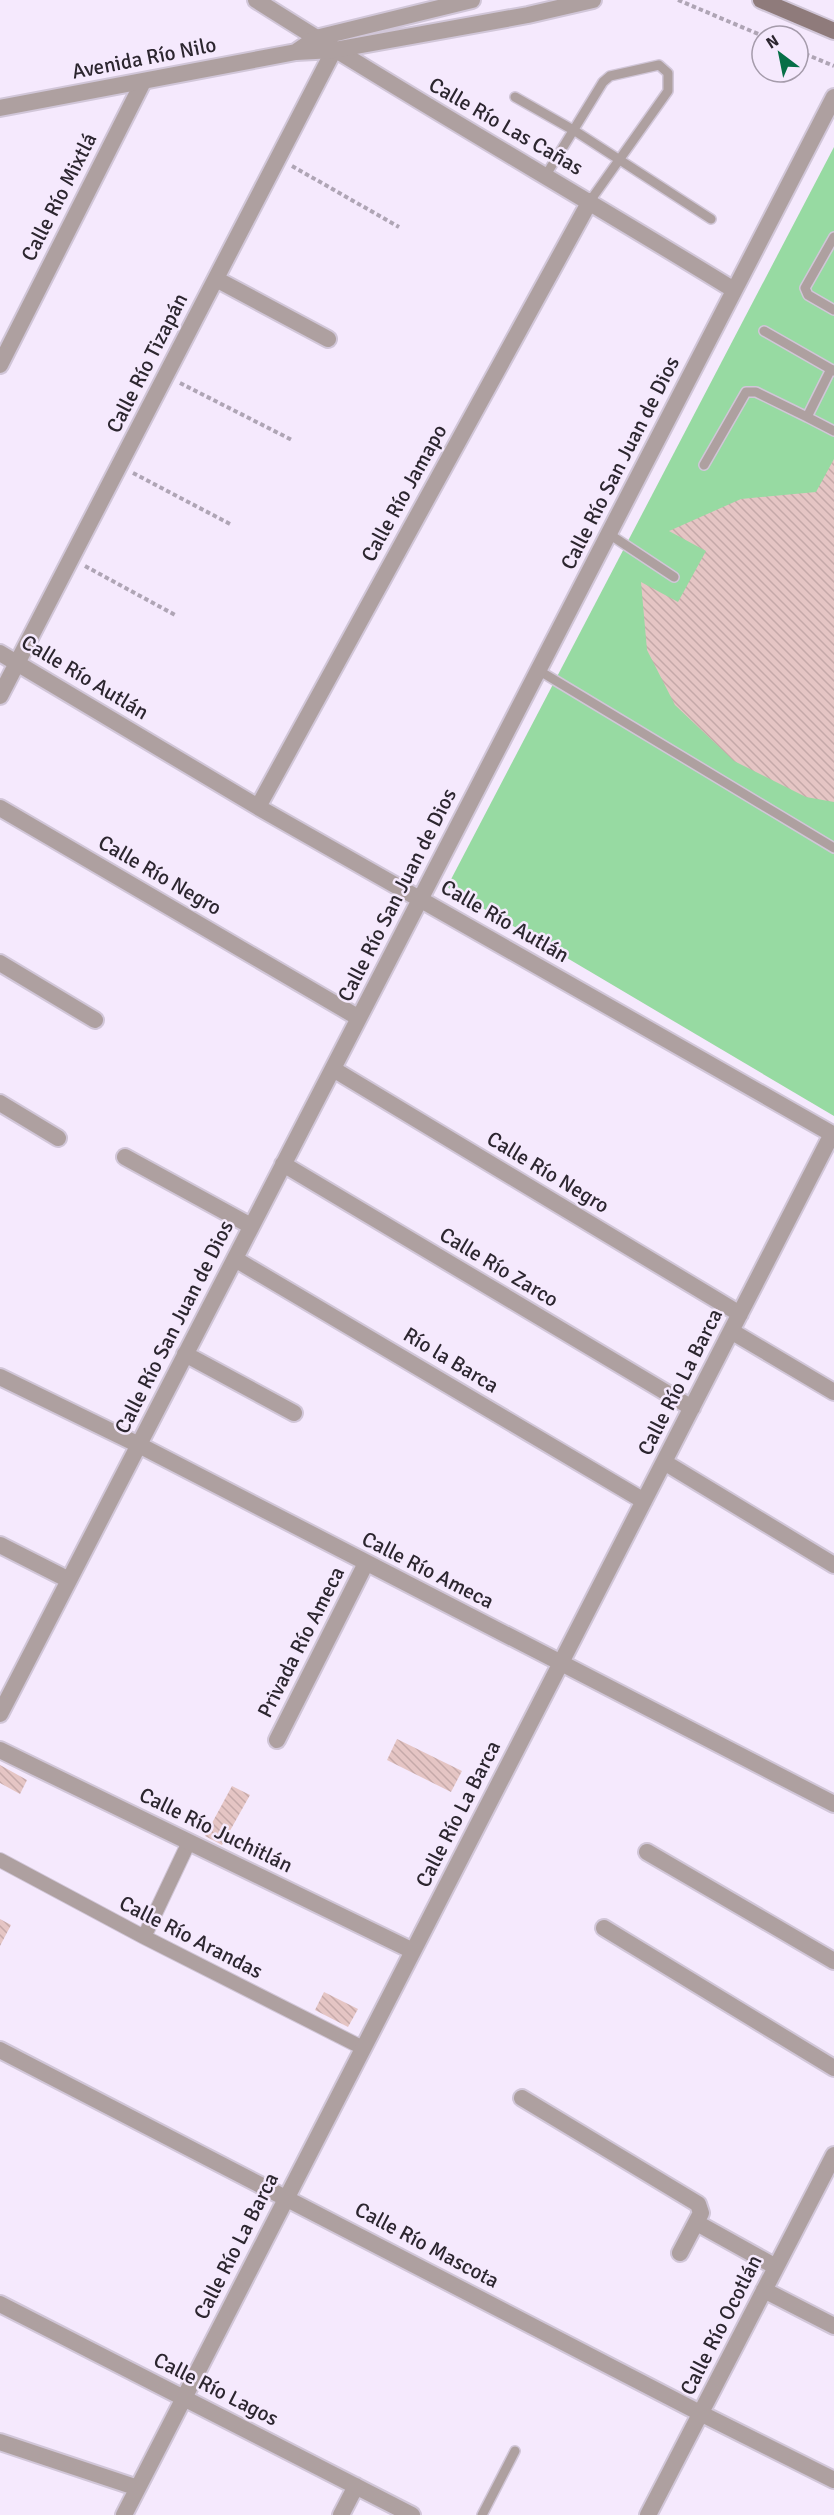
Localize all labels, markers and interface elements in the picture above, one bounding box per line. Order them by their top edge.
north arrow [750,24,810,84]
street label: Avenida Río Nilo [70,31,218,85]
text: N [763,31,783,54]
street label: Calle Río Las Cañas [424,71,588,181]
street label: Calle Río Mixtlá [16,129,102,265]
street label: Calle Río Tizapán [101,289,193,437]
street label: Calle Río San Juan de Dios [555,352,685,574]
street label: Calle Río Jamapo [356,420,452,566]
street label: Calle Río Autlán [17,629,153,725]
street label: Calle Río San Juan de Dios [332,784,462,1006]
street label: Calle Río Negro [94,829,226,921]
street label: Calle Río Autlán [436,874,574,968]
street label: Calle Río Negro [482,1125,614,1219]
street label: Calle Río San Juan de Dios [109,1216,239,1438]
street label: Calle Río Zarco [435,1221,563,1313]
street label: Calle Río La Barca [632,1304,728,1460]
street label: Río la Barca [399,1321,503,1399]
street label: Calle Río Ameca [358,1526,498,1614]
street label: Privada Río Ameca [252,1562,350,1722]
street label: Calle Río La Barca [410,1736,506,1892]
street label: Calle Río Juchitlán [135,1782,297,1878]
street label: Calle Río Arandas [115,1890,267,1984]
street label: Calle Río La Barca [188,2168,284,2324]
street label: Calle Río Mascota [351,2196,503,2294]
street label: Calle Río Ocotlán [674,2250,768,2400]
street label: Calle Río Lagos [149,2346,283,2432]

